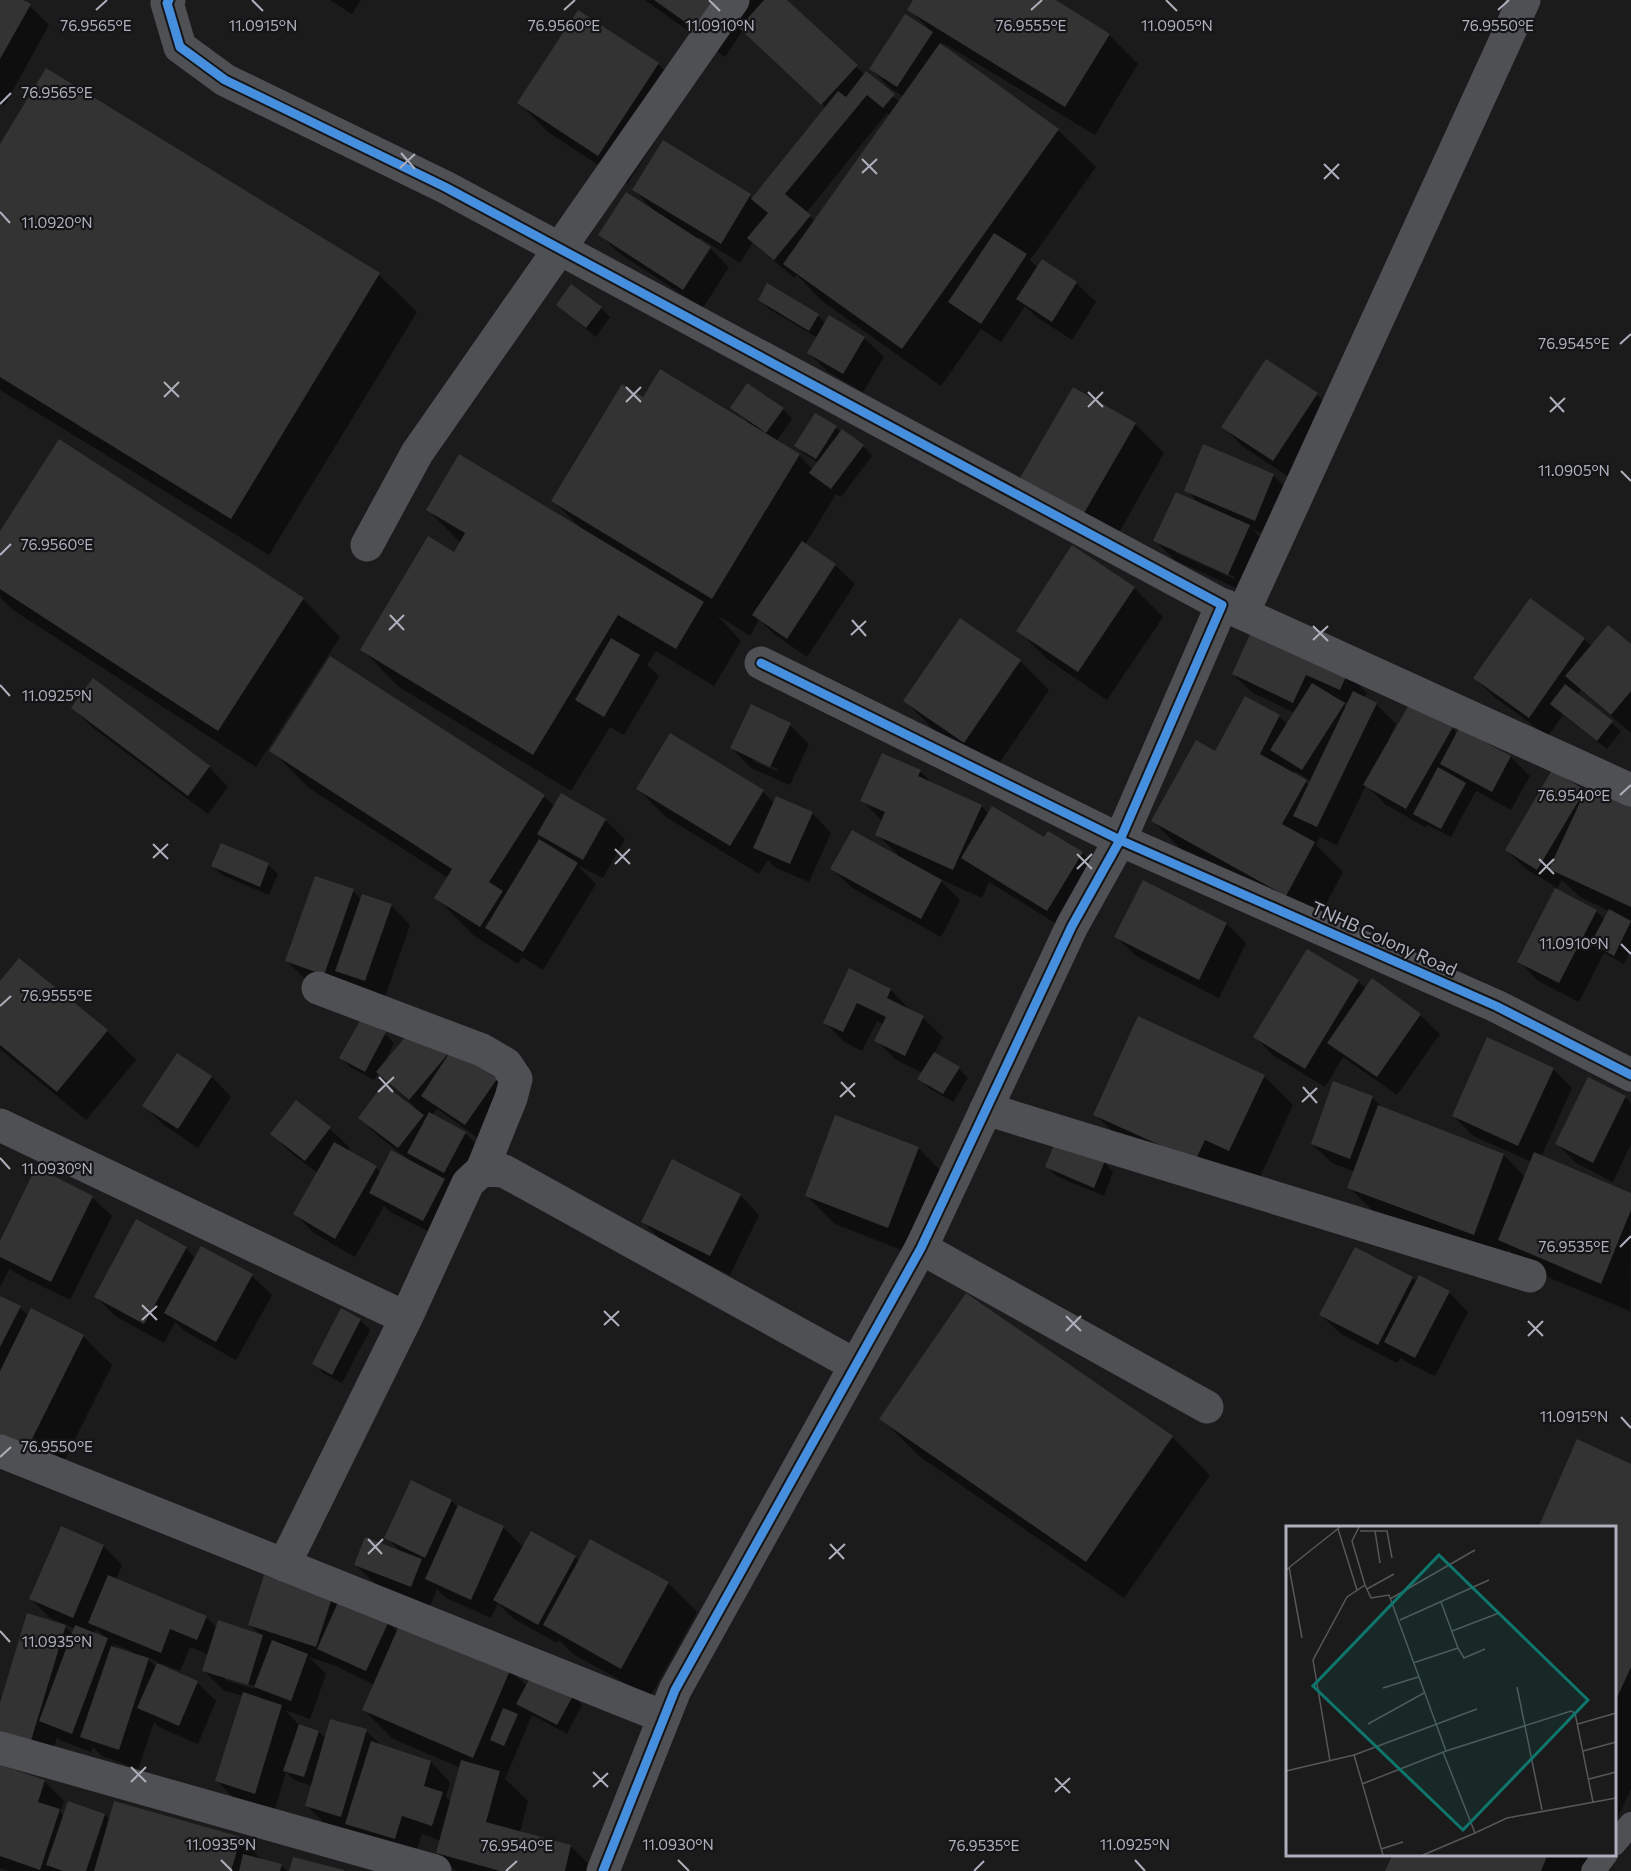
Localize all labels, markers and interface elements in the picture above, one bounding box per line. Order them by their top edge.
text: 76.9565°E [60,16,132,34]
text: 11.0915°N [229,16,297,34]
text: 76.9560°E [528,16,600,34]
text: 11.0910°N [685,16,755,34]
text: 76.9555°E [996,16,1067,34]
text: 11.0905°N [1141,16,1213,34]
text: 76.9550°E [1462,16,1534,34]
text: 76.9565°E [21,83,93,101]
text: 11.0920°N [21,213,93,231]
text: 76.9545°E [1538,334,1610,352]
text: 11.0905°N [1538,461,1610,479]
text: 76.9560°E [21,535,93,553]
text: 11.0925°N [22,686,92,704]
text: 76.9540°E [1538,786,1610,804]
street label: TNHB Colony Road [1308,896,1461,980]
text: 11.0910°N [1539,934,1609,952]
text: 76.9555°E [22,986,93,1004]
text: 11.0930°N [21,1159,93,1177]
text: 76.9535°E [1539,1237,1610,1255]
text: 11.0915°N [1540,1407,1608,1425]
text: 76.9550°E [21,1437,93,1455]
inset map [1286,1526,1616,1856]
text: 11.0935°N [22,1632,92,1650]
text: 11.0935°N [186,1835,256,1853]
text: 11.0930°N [642,1835,714,1853]
text: 11.0925°N [1100,1835,1170,1853]
text: 76.9540°E [481,1836,553,1854]
text: 76.9535°E [949,1836,1020,1854]

